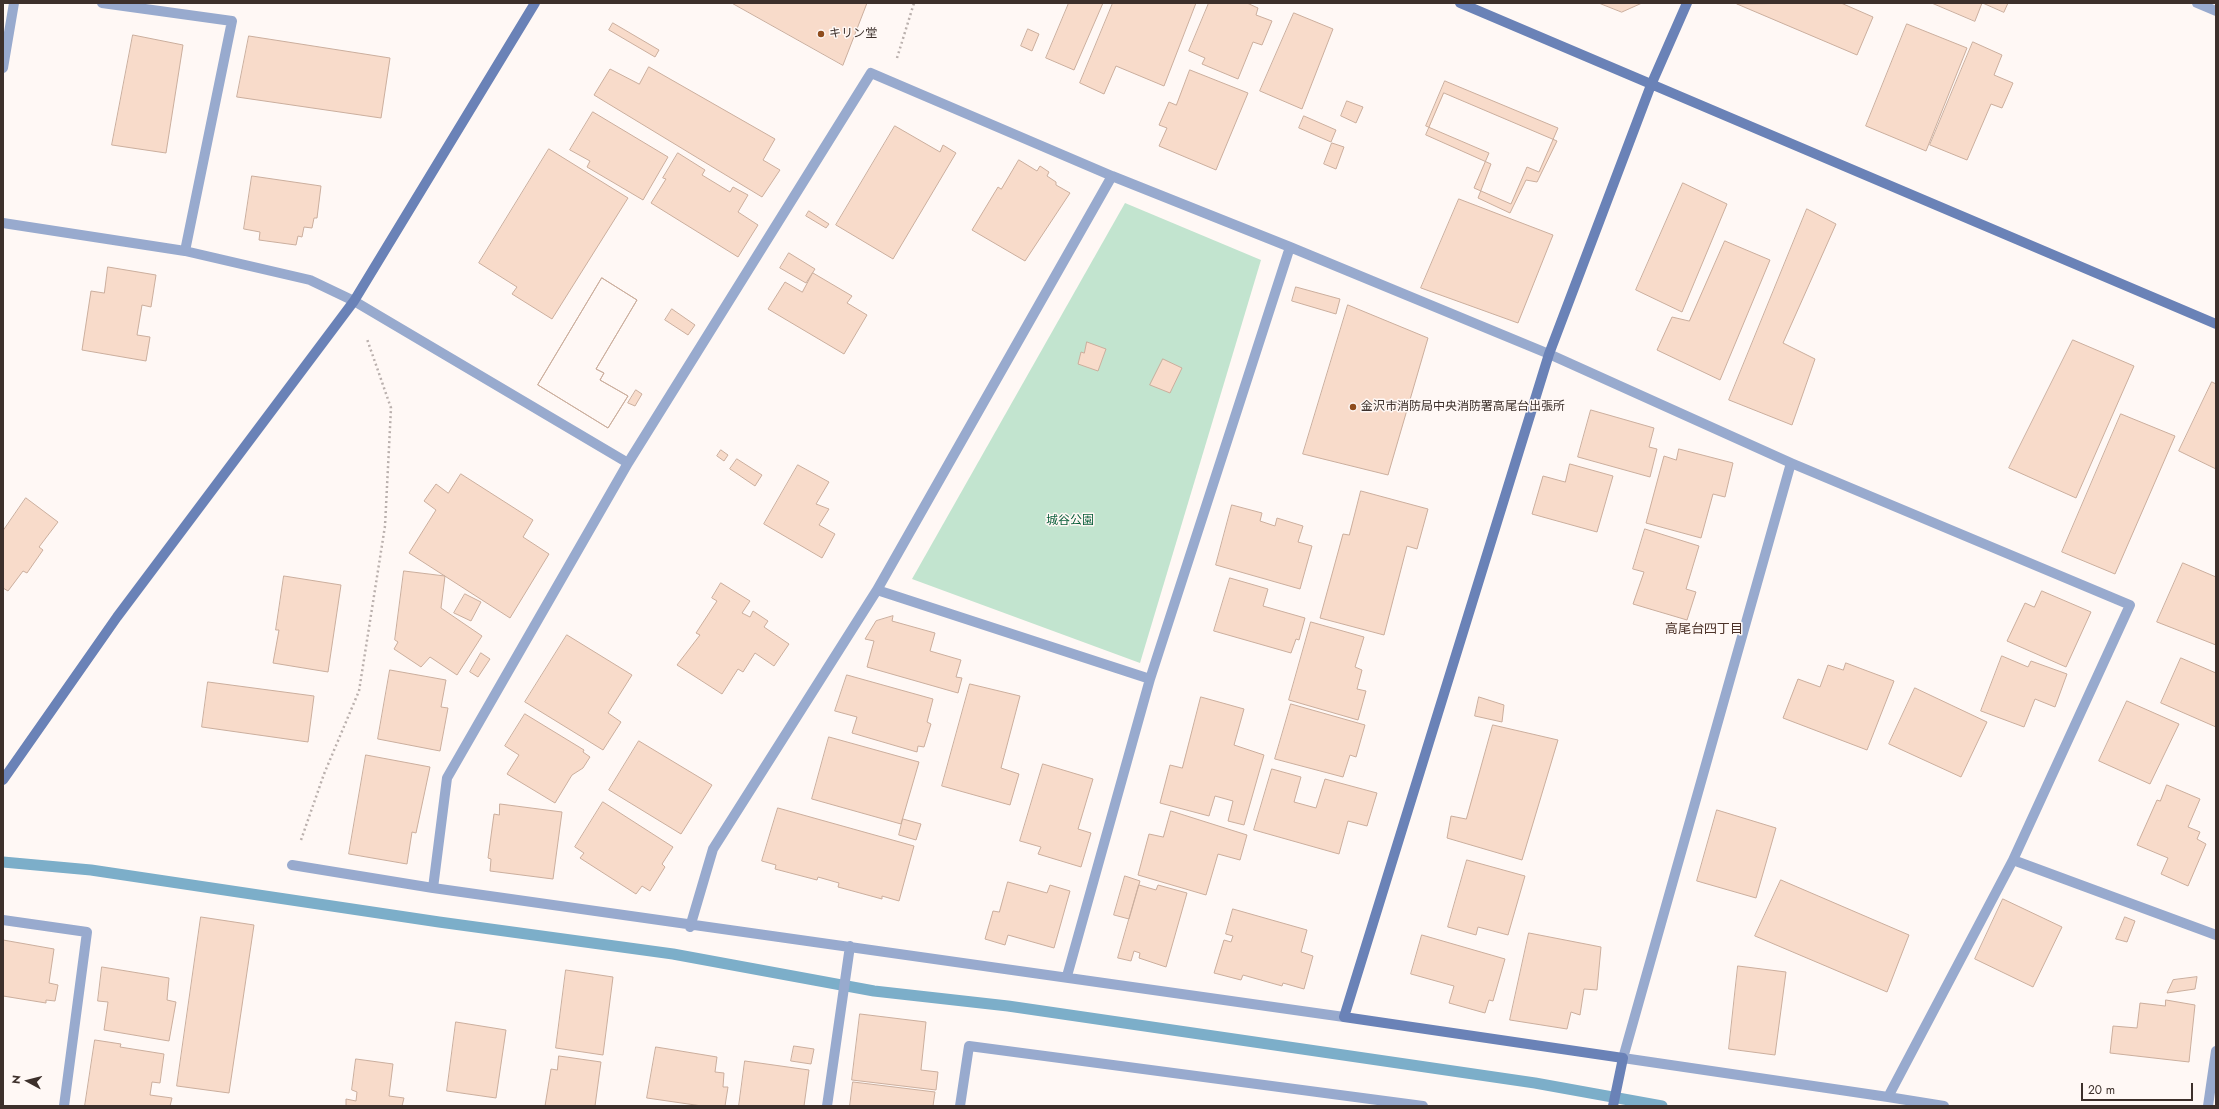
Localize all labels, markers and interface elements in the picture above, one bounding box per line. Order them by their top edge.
place label: キリン堂 [829,27,877,41]
marker: キリン堂 [816,29,826,39]
place label: 金沢市消防局中央消防署高尾台出張所 [1361,400,1565,414]
marker: 金沢市消防局中央消防署高尾台出張所 [1348,402,1358,412]
park label: 城谷公園 [1046,514,1094,528]
district label: 高尾台四丁目 [1665,622,1743,638]
north arrow [8,1061,48,1101]
text: N [8,1074,25,1085]
scale bar [2083,1075,2195,1101]
text: 20 m [2088,1081,2115,1099]

